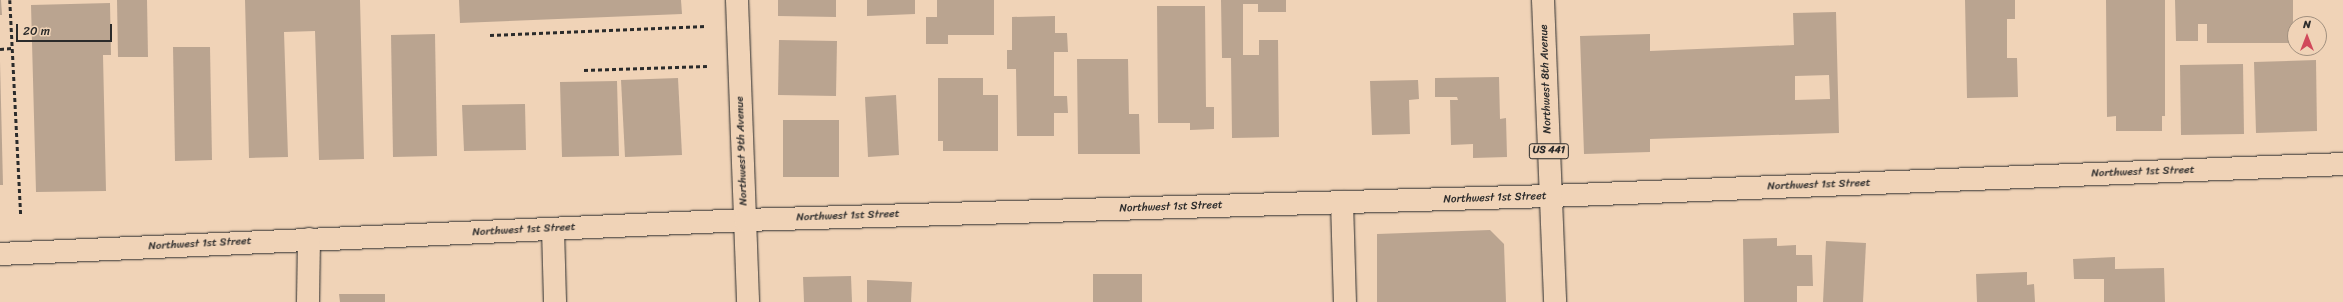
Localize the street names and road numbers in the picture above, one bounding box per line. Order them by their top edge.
street label: Northwest 8th Avenue [1538,24,1554,134]
street label: Northwest 9th Avenue [733,96,751,206]
road number: US 441 [1528,143,1570,159]
street label: Northwest 1st Street [2091,164,2195,180]
street label: Northwest 1st Street [1767,177,1871,193]
street label: Northwest 1st Street [1443,190,1547,206]
street label: Northwest 1st Street [1119,199,1223,215]
street label: Northwest 1st Street [796,208,900,224]
street label: Northwest 1st Street [472,221,576,239]
street label: Northwest 1st Street [148,235,252,253]

